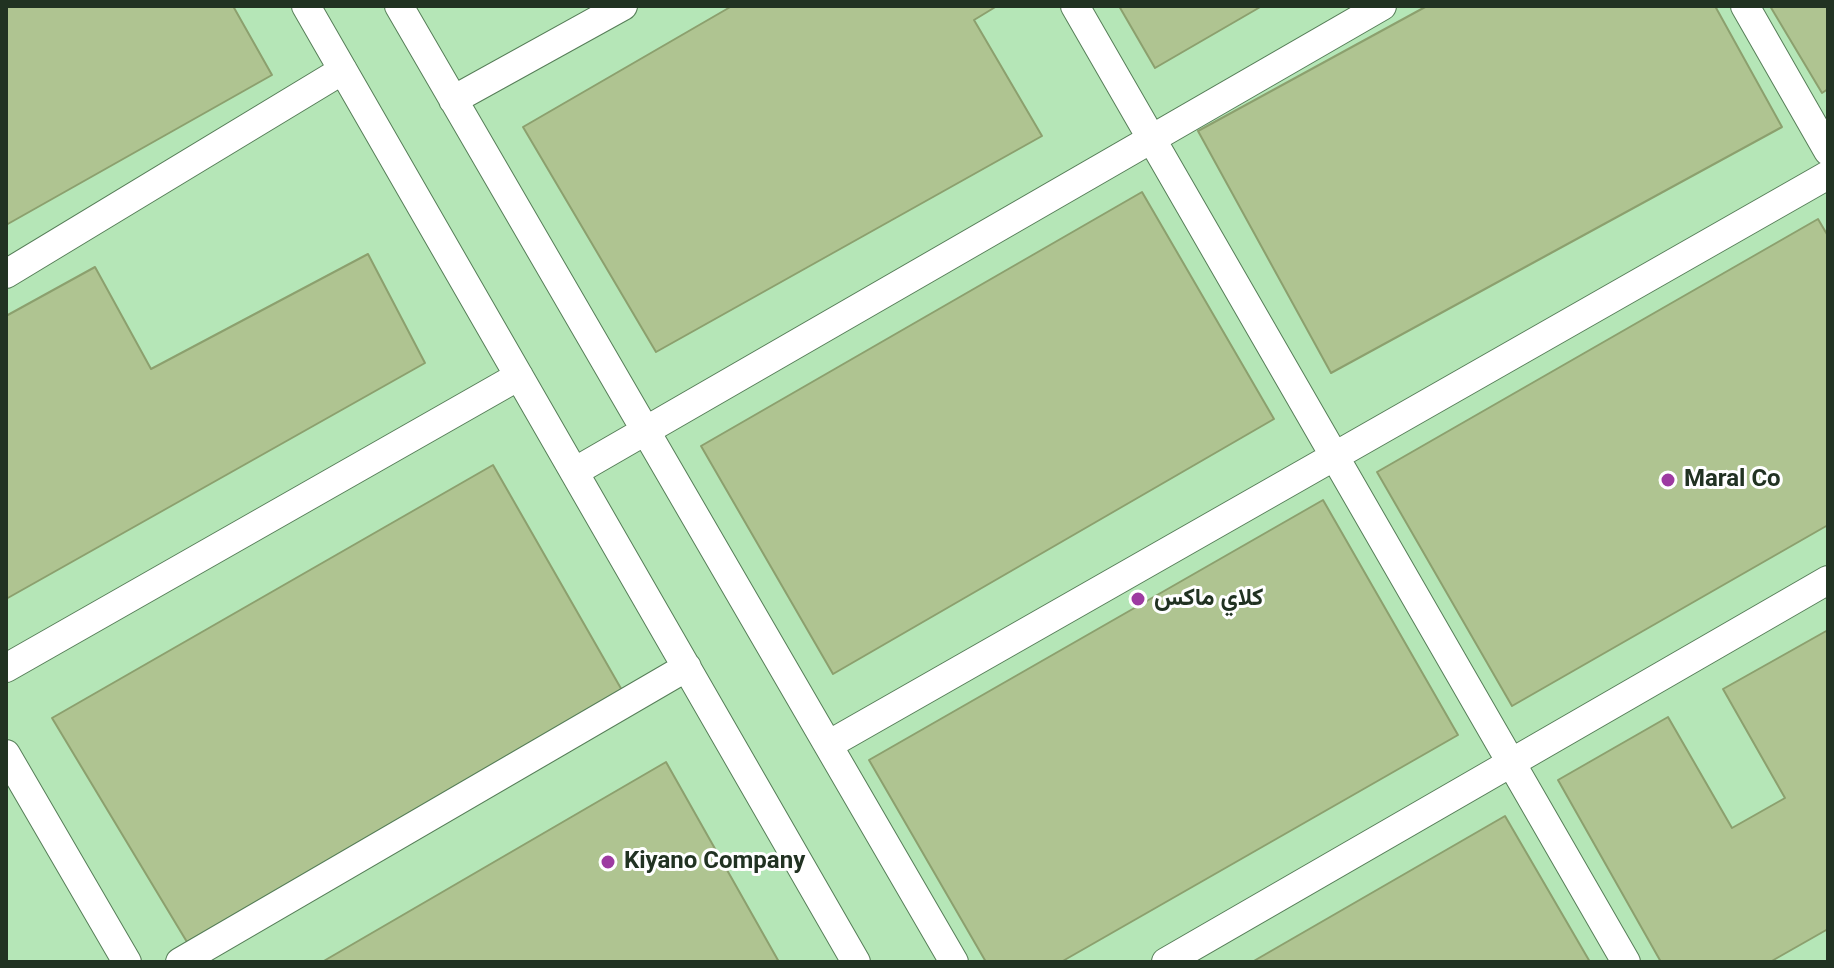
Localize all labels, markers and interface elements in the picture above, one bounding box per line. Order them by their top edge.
place label: Maral Co [1684,466,1781,494]
marker: Maral Co [1659,471,1677,489]
place label: كلاي ماكس [1154,585,1263,613]
marker: كلاي ماكس [1129,590,1147,608]
place label: Kiyano Company [624,848,805,876]
marker: Kiyano Company [599,853,617,871]

